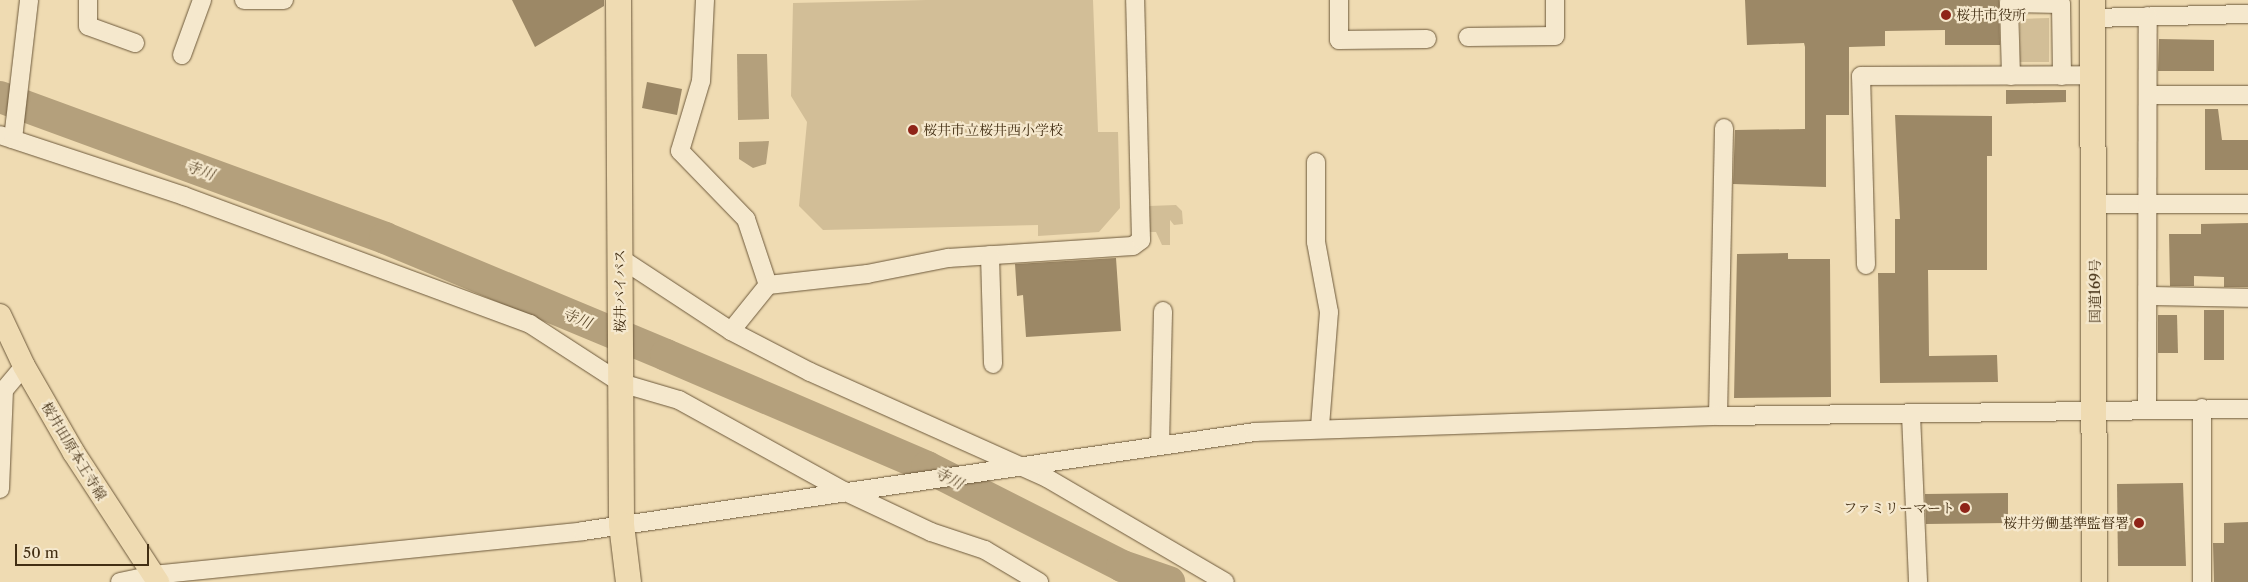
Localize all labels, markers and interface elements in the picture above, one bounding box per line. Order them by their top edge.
place label: 桜井市役所 [1956,7,2026,23]
marker: 桜井市役所 [1940,9,1952,21]
place label: 桜井市立桜井西小学校 [923,122,1063,138]
marker: 桜井市立桜井西小学校 [907,124,919,136]
water label: 寺川 [183,156,217,184]
street label: 桜井バイパス [612,249,628,333]
street label: 国道169号 [2087,259,2103,323]
water label: 寺川 [560,304,594,332]
street label: 桜井田原本王寺線 [38,399,110,503]
water label: 寺川 [932,463,966,493]
place label: ファミリーマート [1843,500,1955,516]
marker: ファミリーマート [1959,502,1971,514]
place label: 桜井労働基準監督署 [2003,515,2129,531]
marker: 桜井労働基準監督署 [2133,517,2145,529]
scale bar [18,534,151,566]
text: 50 m [23,543,59,562]

